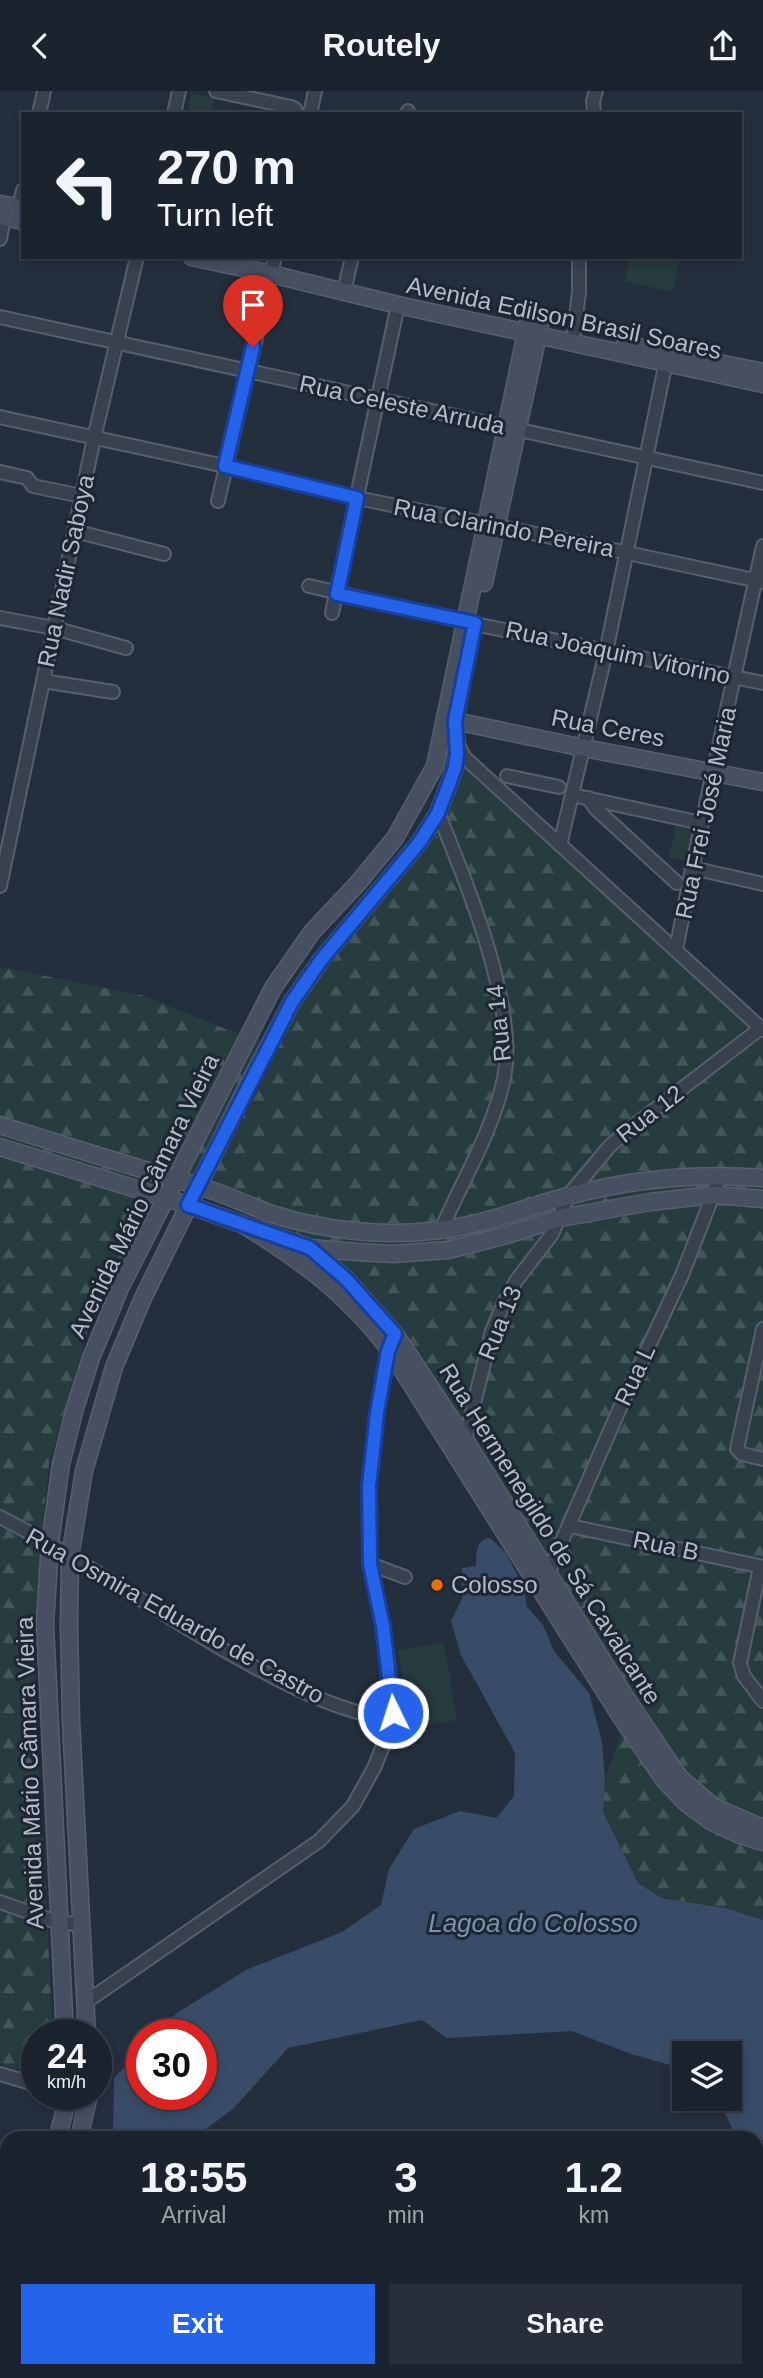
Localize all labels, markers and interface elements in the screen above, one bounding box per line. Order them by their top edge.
icon: back [21,27,59,65]
text: Routely [323,27,440,63]
icon: share [704,27,742,65]
icon: left [42,140,133,231]
text: 270 m [157,140,296,194]
text: Turn left [157,197,273,233]
street label: Avenida Edilson Brasil Soares [404,271,724,364]
pin [223,275,283,347]
icon: arrive [234,286,272,324]
street label: Rua Celeste Arruda [297,370,508,440]
street label: Rua Nadir Saboya [32,472,99,670]
street label: Rua Clarindo Pereira [392,493,617,562]
street label: Rua Joaquim Vitorino [503,615,733,690]
street label: Rua Ceres [549,703,667,752]
street label: Rua Frei José Maria [670,704,741,921]
street label: Rua 14 [481,983,516,1063]
street label: Avenida Mário Câmara Vieira [63,1049,224,1342]
street label: Rua 12 [611,1079,688,1148]
street label: Rua 13 [473,1282,527,1364]
street label: Rua L [609,1340,660,1410]
street label: Rua Hermenegildo de Sá Cavalcante [434,1359,667,1709]
street label: Rua Osmira Eduardo de Castro [22,1522,329,1709]
street label: Rua B [631,1525,702,1566]
place label: Colosso [451,1571,538,1598]
marker: Colosso [429,1577,445,1593]
street label: Avenida Mário Câmara Vieira [11,1616,48,1930]
position arrow [356,1676,430,1750]
water label: Lagoa do Colosso [428,1908,638,1938]
speed limit sign: 30 [126,2019,217,2110]
text: 24 [47,2036,86,2075]
map controls [672,2041,742,2111]
button: layers [672,2041,742,2111]
text: km/h [47,2072,86,2092]
text: 18:55 [140,2154,247,2201]
text: 3 [394,2154,418,2201]
text: 1.2 [565,2154,623,2201]
text: Arrival [161,2202,226,2228]
text: min [387,2202,425,2228]
text: km [578,2202,609,2228]
button: Exit [21,2284,375,2364]
button: Share [389,2284,742,2364]

